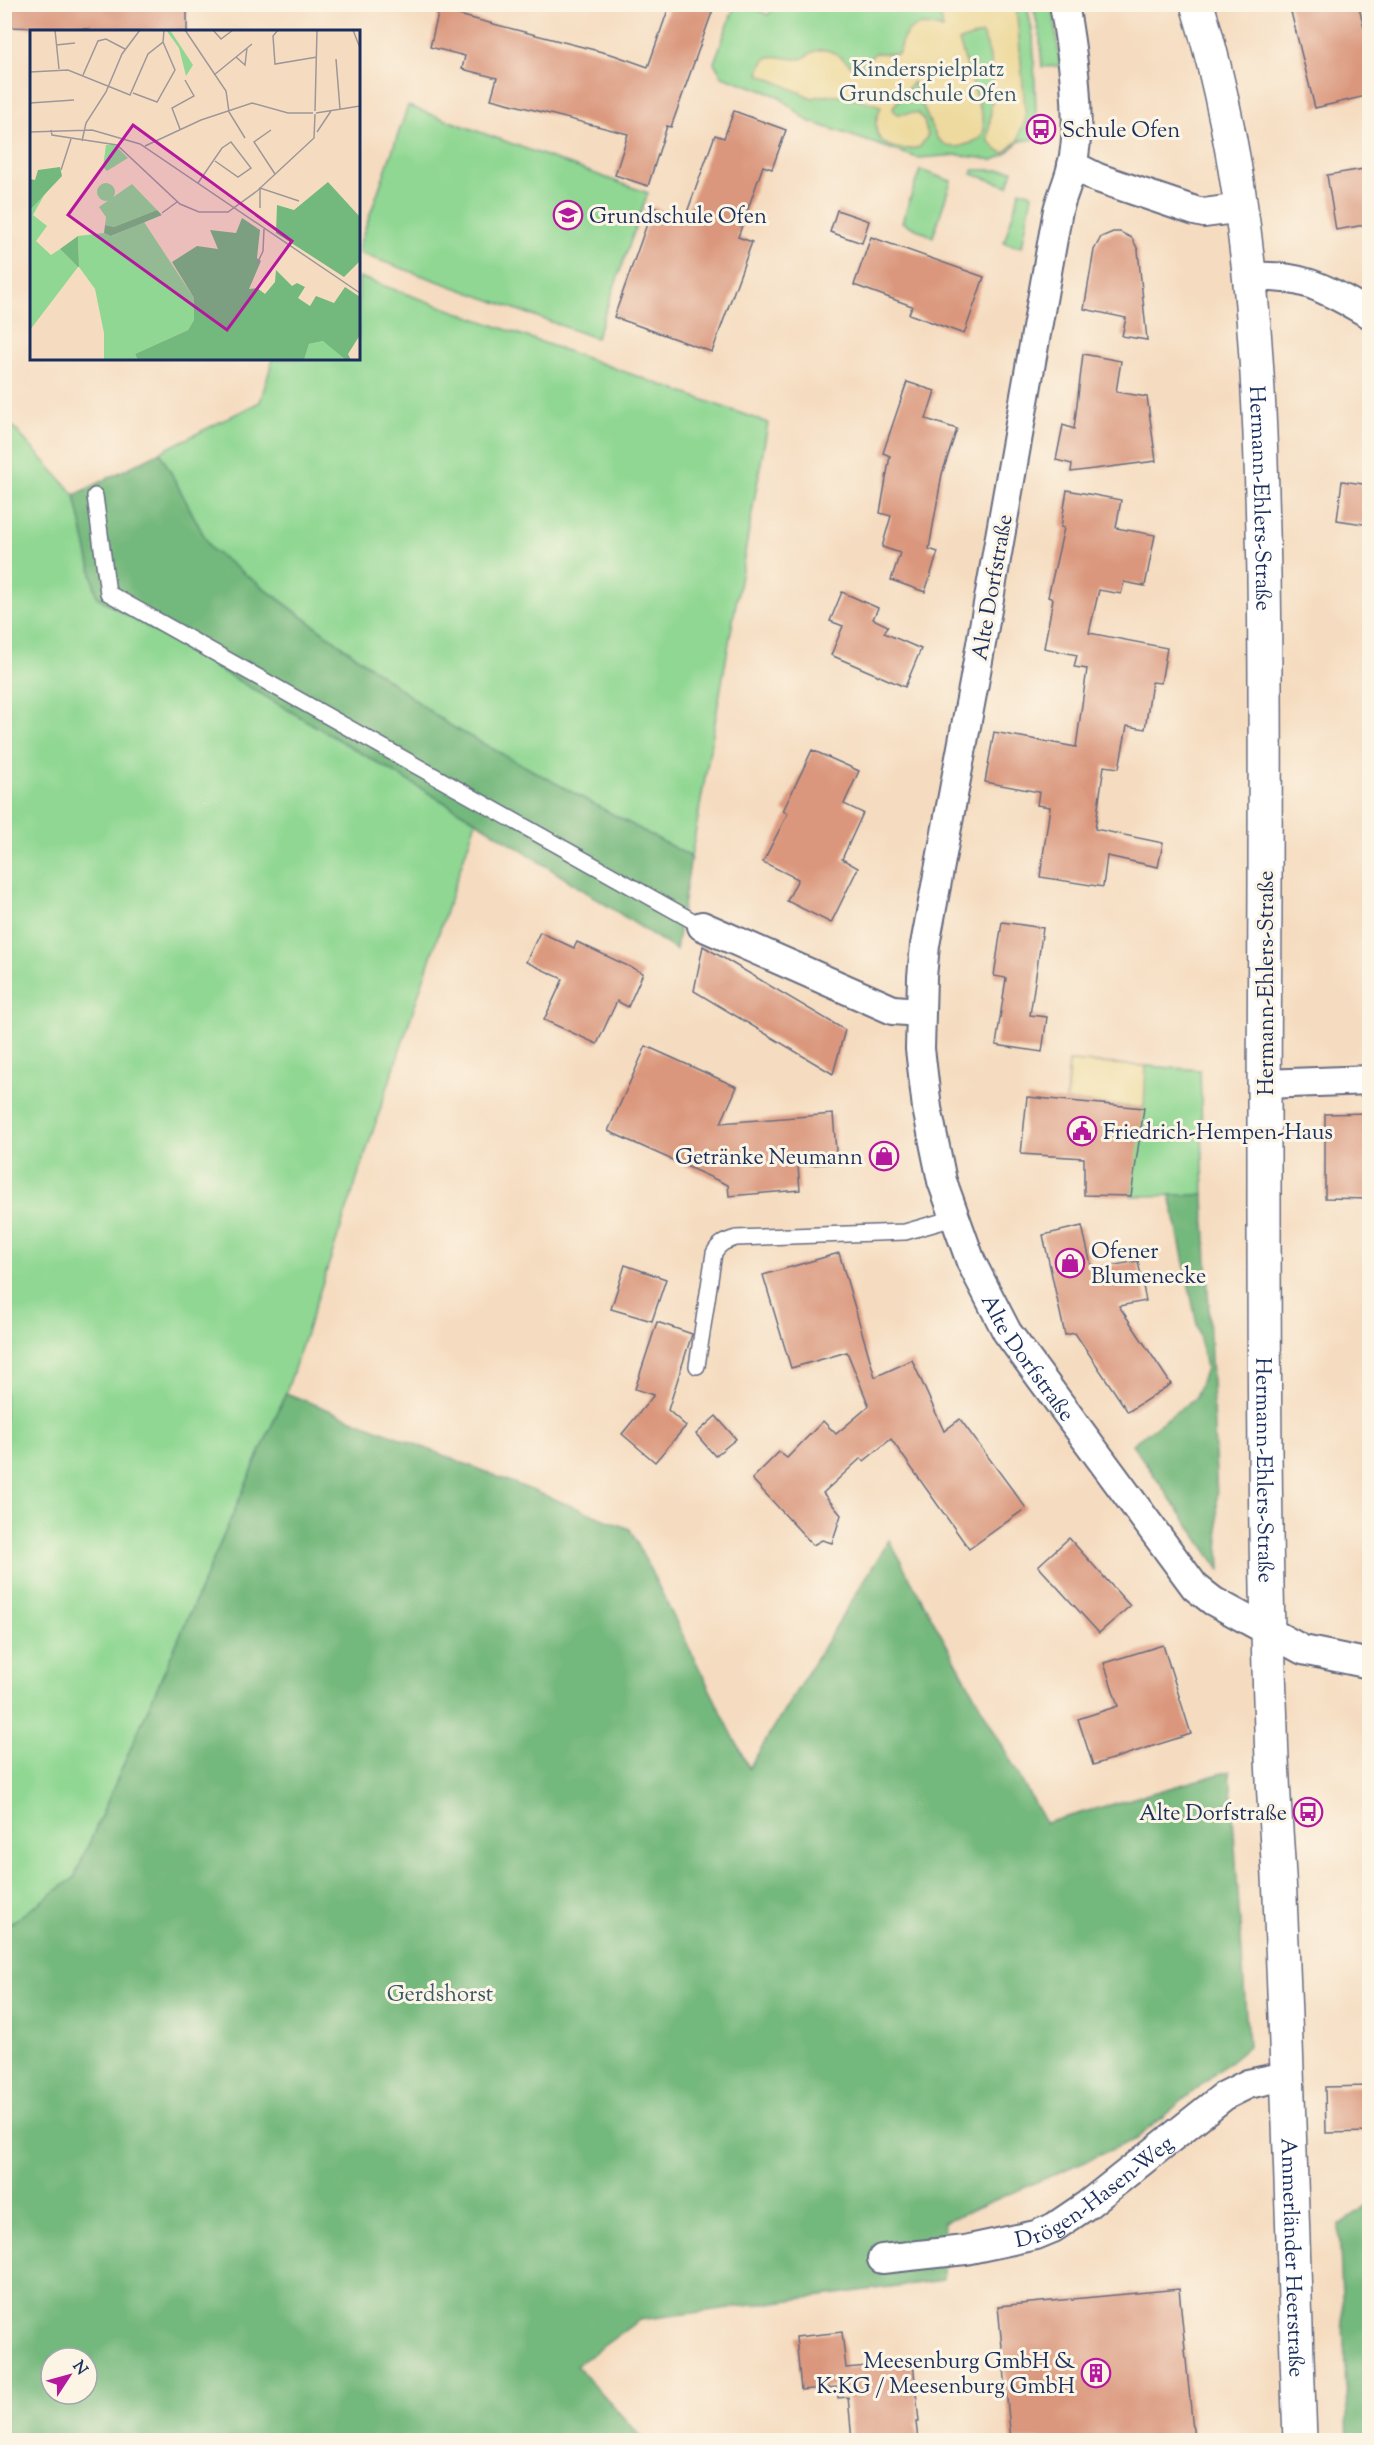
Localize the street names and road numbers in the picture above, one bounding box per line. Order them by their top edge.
street label: Hermann-Ehlers-Straße [1239,385,1277,611]
street label: Alte Dorfstraße [965,512,1023,663]
street label: Hermann-Ehlers-Straße [1252,870,1284,1096]
street label: Alte Dorfstraße [971,1289,1081,1429]
street label: Hermann-Ehlers-Straße [1245,1357,1280,1583]
street label: Drögen-Hasen-Weg [1013,2129,1182,2258]
street label: Ammerländer Heerstraße [1271,2137,1311,2378]

